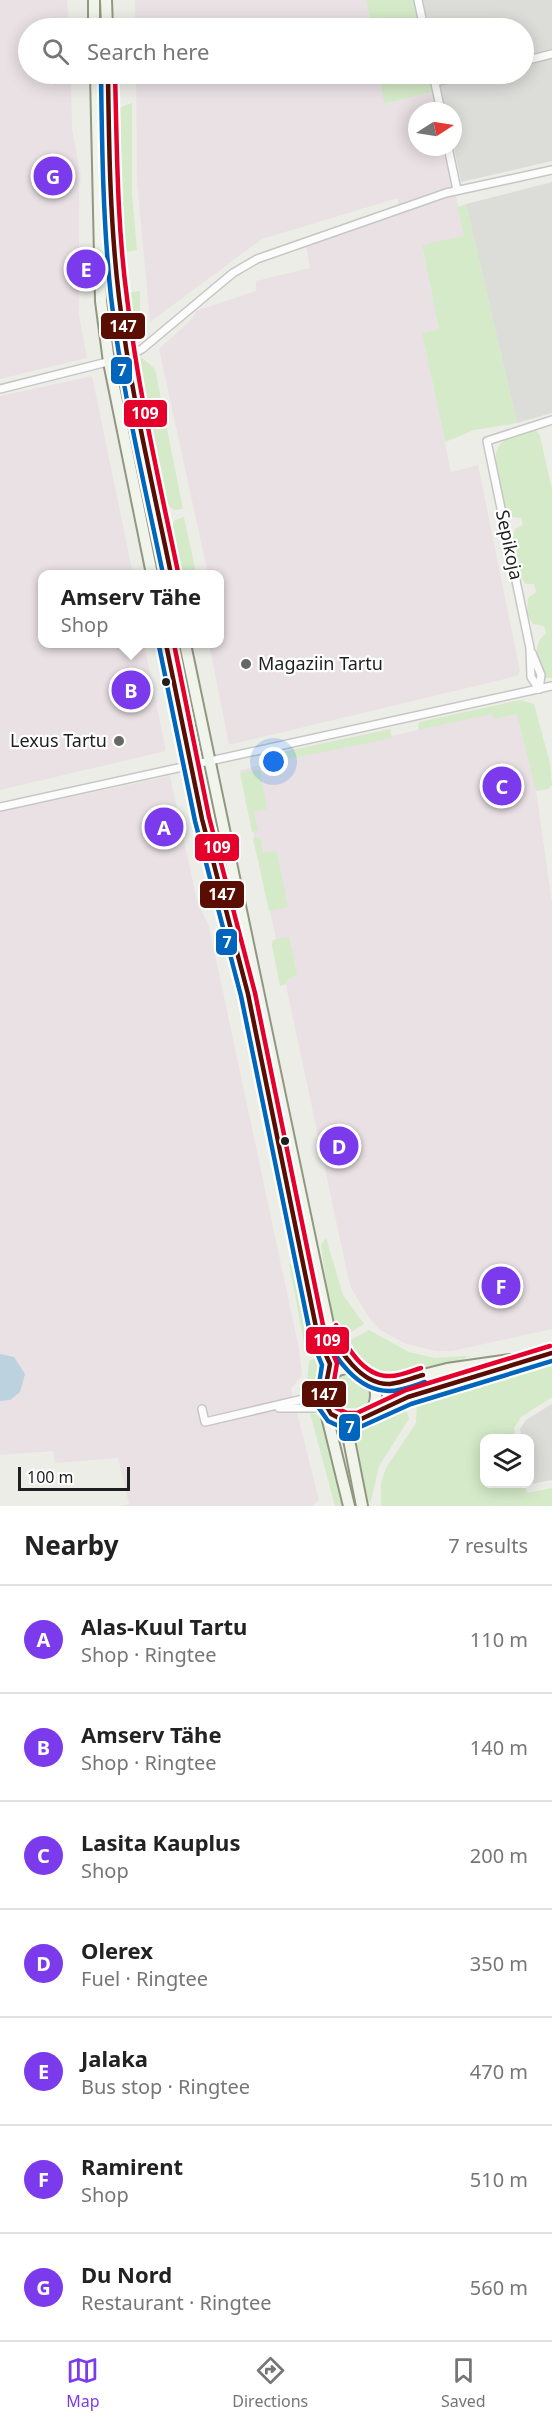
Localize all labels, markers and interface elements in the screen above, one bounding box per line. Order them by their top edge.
search box [18,18,534,84]
icon: search [39,35,72,68]
text: Search here [87,36,209,66]
north arrow [408,102,462,156]
pin: G [34,154,72,198]
pin: E [66,246,106,292]
line badge: 147 [100,312,146,340]
text: 147 [109,315,137,337]
line badge: 7 [110,356,133,385]
text: 7 [117,359,127,381]
line badge: 109 [123,399,168,428]
text: 109 [131,402,159,424]
street label: Sepikoja [491,508,529,582]
popup [38,570,224,648]
text: Amserv Tähe [61,581,201,611]
text: Shop [61,611,108,638]
place label: Magaziin Tartu [258,651,383,675]
marker: Magaziin Tartu [239,657,253,671]
pin: B [112,668,150,712]
unlabelled marker [160,676,172,688]
place label: Lexus Tartu [10,728,107,752]
marker: Lexus Tartu [112,734,126,748]
your location [259,747,288,776]
pin: C [482,764,522,808]
pin: A [144,804,184,850]
line badge: 109 [194,833,240,862]
text: 109 [203,836,231,858]
line badge: 147 [199,880,245,909]
text: 147 [208,883,236,905]
line badge: 7 [215,928,238,956]
text: 7 [222,931,232,953]
pin: D [320,1124,358,1168]
unlabelled marker [279,1135,291,1147]
pin: F [482,1264,520,1308]
line badge: 109 [305,1326,350,1355]
text: 109 [313,1329,341,1351]
line badge: 147 [301,1380,347,1408]
text: 147 [310,1383,338,1405]
line badge: 7 [338,1413,361,1442]
text: 7 [345,1416,355,1438]
map controls [480,1434,534,1488]
button: layers [480,1434,534,1488]
scale bar [18,1464,130,1492]
text: 100 m [27,1466,74,1488]
text: Nearby [24,1527,119,1563]
text: 7 results [448,1532,528,1559]
text: Alas-Kuul Tartu [81,1611,247,1641]
text: A [37,1626,50,1653]
text: 110 m [470,1626,528,1653]
text: Shop · Ringtee [81,1641,217,1668]
text: Amserv Tähe [81,1719,222,1749]
text: B [37,1734,50,1761]
text: 140 m [470,1734,528,1761]
text: Shop · Ringtee [81,1749,217,1776]
text: Lasita Kauplus [81,1827,240,1857]
text: C [37,1842,50,1869]
text: 200 m [470,1842,528,1869]
text: Shop [81,1857,129,1884]
text: Olerex [81,1935,153,1965]
text: D [36,1950,51,1977]
text: 350 m [470,1950,528,1977]
text: Fuel · Ringtee [81,1965,208,1992]
text: Jalaka [81,2043,148,2073]
text: E [38,2058,49,2085]
text: 470 m [470,2058,528,2085]
text: Bus stop · Ringtee [81,2073,250,2100]
text: Ramirent [81,2151,183,2181]
text: F [38,2166,49,2193]
text: 510 m [470,2166,528,2193]
text: Shop [81,2181,129,2208]
text: Du Nord [81,2259,172,2289]
text: G [36,2274,51,2301]
text: 560 m [470,2274,528,2301]
text: Restaurant · Ringtee [81,2289,272,2316]
tab: Map [66,2354,100,2412]
tab: Directions [232,2354,308,2412]
tab: Saved [441,2354,486,2412]

